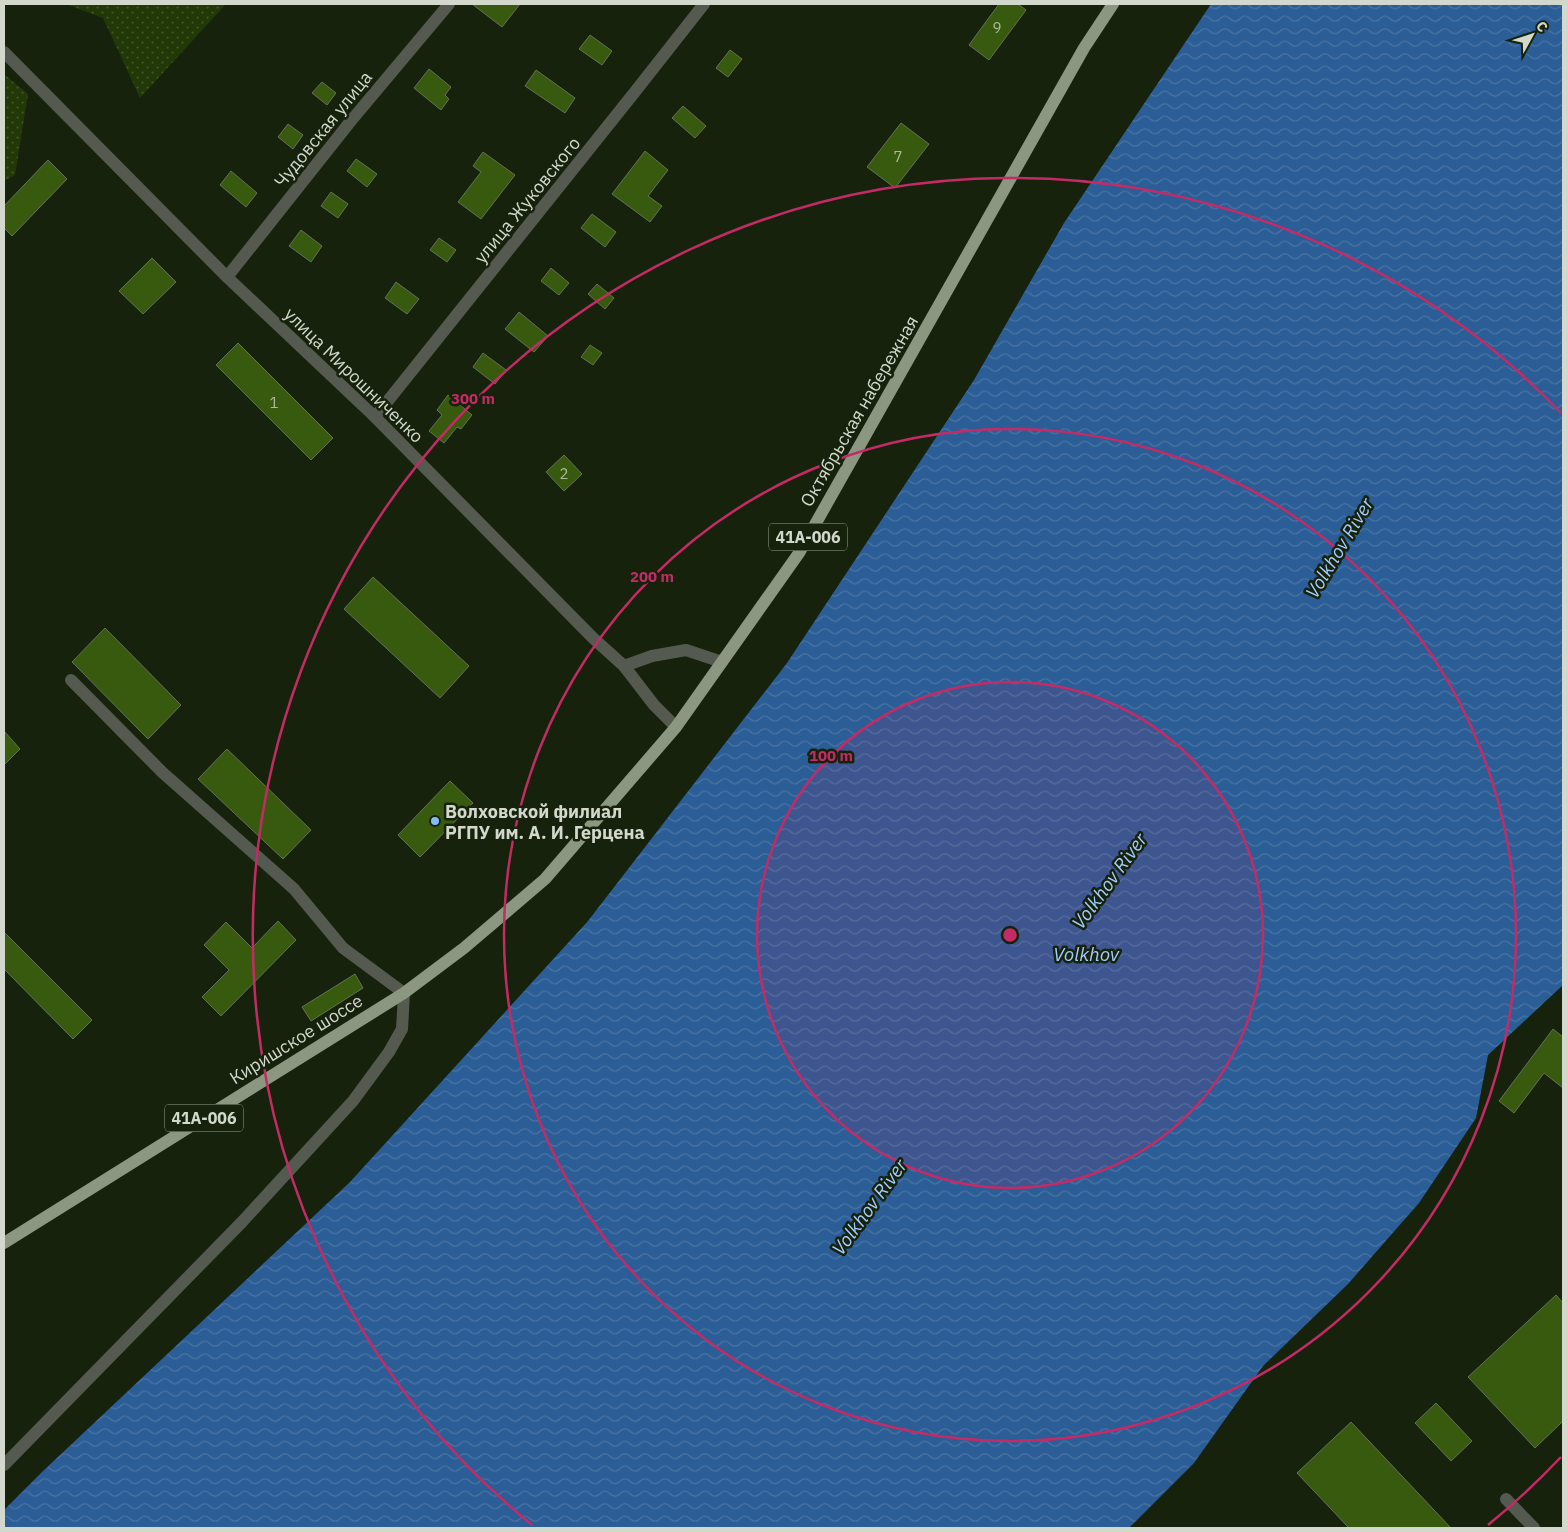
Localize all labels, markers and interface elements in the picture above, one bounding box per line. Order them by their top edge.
north arrow [1507,10,1557,60]
text: С [1532,17,1552,36]
house number: 9 [992,18,1002,37]
street label: Чудовская улица [269,66,377,192]
street label: улица Жуковского [469,132,585,268]
house number: 7 [893,147,903,166]
street label: улица Мирошниченко [279,302,429,448]
street label: Октябрьская набережная [795,311,923,511]
text: 300 m [451,389,495,408]
house number: 1 [269,393,279,412]
house number: 2 [559,464,569,483]
water label: Volkhov River [1300,492,1379,603]
road number: 41А-006 [769,524,847,550]
text: 200 m [630,567,674,586]
text: 100 m [809,746,853,765]
place label: Волховской филиал РГПУ им. А. И. Герцена [445,800,645,844]
marker: Волховской филиал РГПУ им. А. И. Герцена [429,815,441,827]
water label: Volkhov River [1066,827,1153,934]
centre of rings [1001,926,1019,944]
water label: Volkhov [1053,942,1120,966]
street label: Киришское шоссе [225,989,367,1089]
road number: 41А-006 [165,1104,243,1132]
water label: Volkhov River [826,1153,913,1260]

